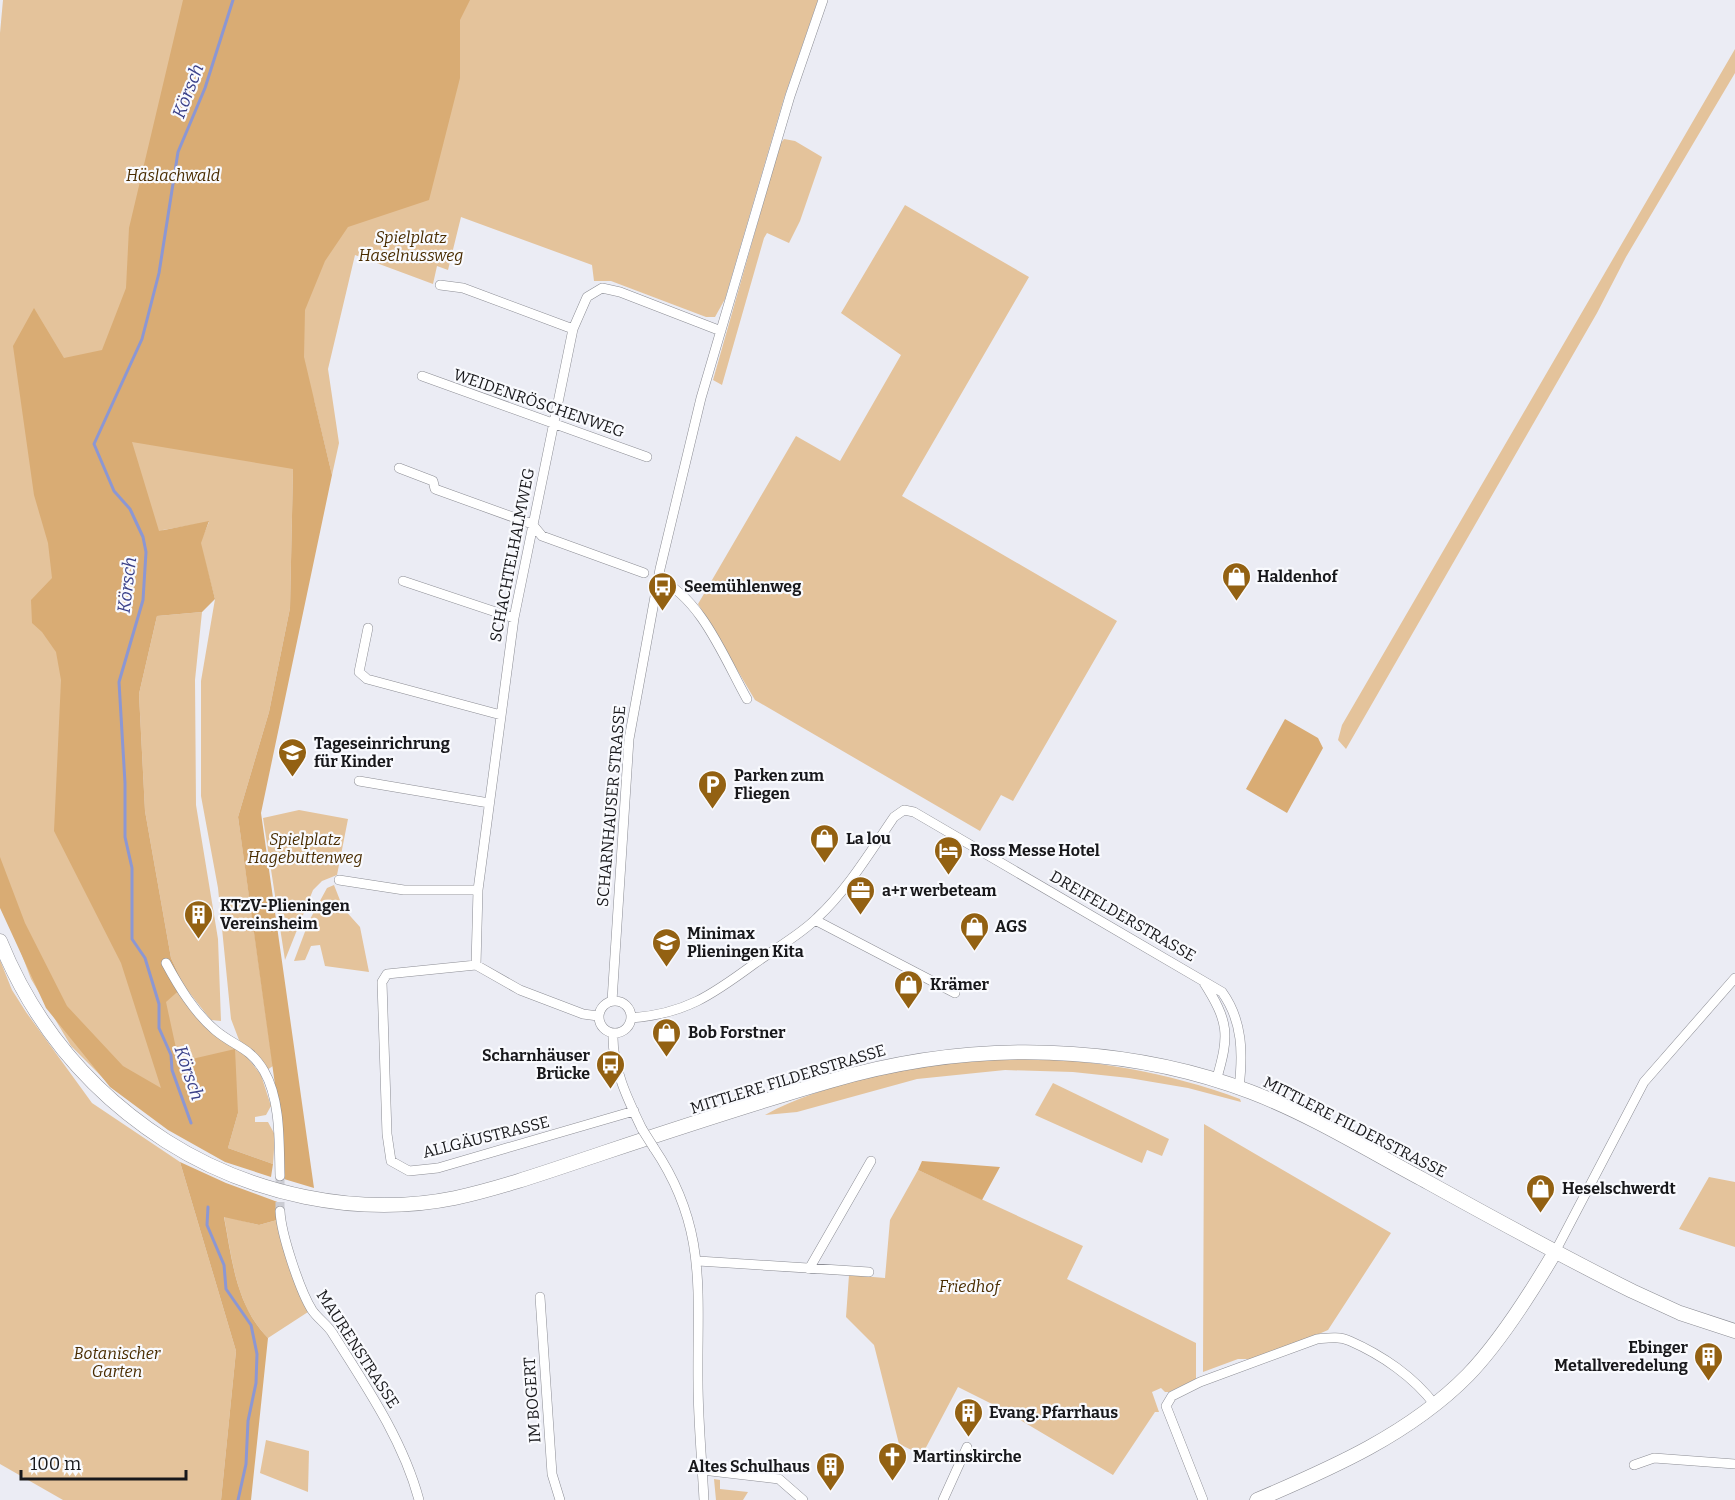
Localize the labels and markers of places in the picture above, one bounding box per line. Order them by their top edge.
shop icon: Haldenhof [1220,560,1252,602]
place label: Haldenhof [1257,567,1338,586]
bus stop icon: Seemühlenweg [647,570,679,612]
place label: Seemühlenweg [684,577,801,596]
place label: Tageseinrichrung für Kinder [314,734,450,771]
school or university icon: Tageseinrichrung für Kinder [277,736,309,778]
place label: Parken zum Fliegen [734,766,825,803]
parking icon: Parken zum Fliegen [697,768,729,810]
shop icon: La lou [809,822,841,864]
place label: La lou [846,829,891,848]
hotel icon: Ross Messe Hotel [933,834,965,876]
place label: Ross Messe Hotel [970,841,1100,860]
office icon: a+r werbeteam [845,874,877,916]
place label: a+r werbeteam [882,881,997,900]
place label: KTZV-Plieningen Vereinsheim [220,896,351,933]
building icon: KTZV-Plieningen Vereinsheim [183,898,215,940]
shop icon: AGS [958,910,990,952]
place label: AGS [995,917,1027,936]
place label: Minimax Plieningen Kita [687,924,804,961]
school or university icon: Minimax Plieningen Kita [650,926,682,968]
shop icon: Krämer [893,968,925,1010]
place label: Krämer [930,975,989,994]
shop icon: Bob Forstner [651,1016,683,1058]
place label: Bob Forstner [688,1023,786,1042]
place label: Scharnhäuser Brücke [482,1046,590,1083]
bus stop icon: Scharnhäuser Brücke [595,1048,627,1090]
shop icon: Heselschwerdt [1525,1172,1557,1214]
place label: Heselschwerdt [1562,1179,1676,1198]
place label: Ebinger Metallveredelung [1554,1338,1688,1375]
building icon: Ebinger Metallveredelung [1693,1340,1725,1382]
building icon: Evang. Pfarrhaus [952,1396,984,1438]
place label: Evang. Pfarrhaus [989,1403,1118,1422]
church icon: Martinskirche [876,1440,908,1482]
place label: Martinskirche [913,1447,1022,1466]
building icon: Altes Schulhaus [815,1450,847,1492]
place label: Altes Schulhaus [688,1457,810,1476]

